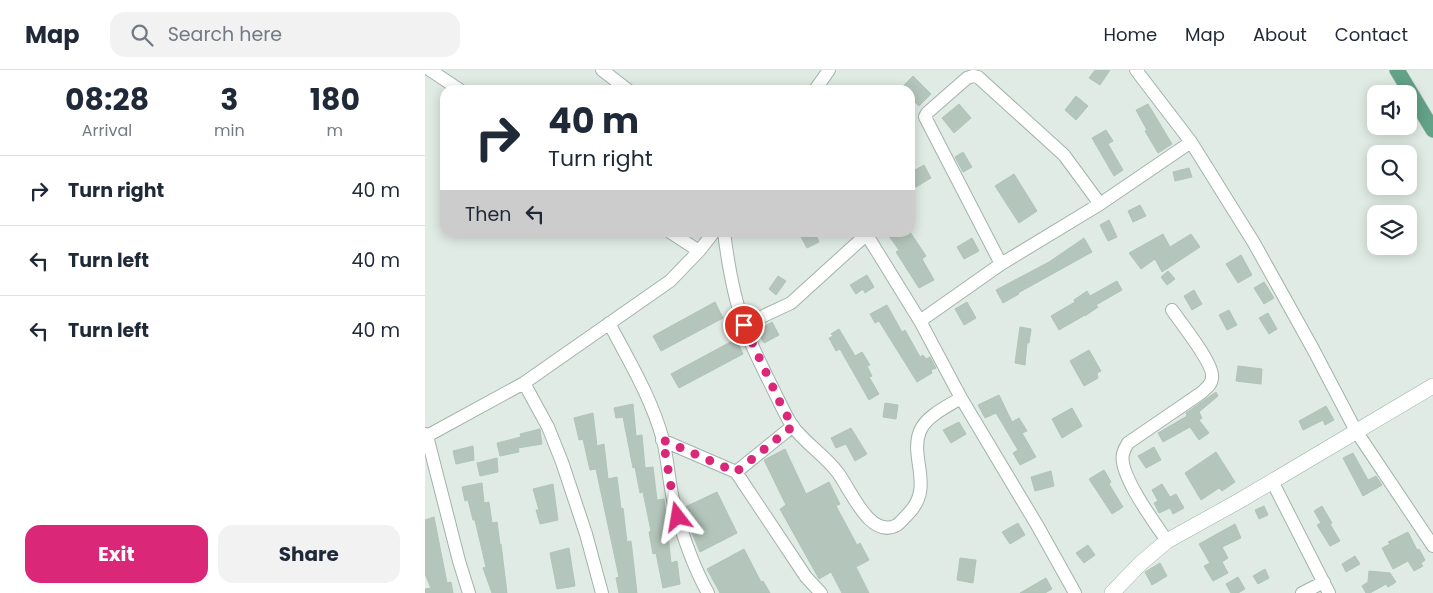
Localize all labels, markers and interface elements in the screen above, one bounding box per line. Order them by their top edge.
search box [110,12,460,57]
text: Map [25,18,80,51]
icon: search [128,21,156,49]
text: Search here [168,21,282,48]
text: Home [1103,22,1157,47]
text: Map [1185,22,1225,47]
text: About [1253,22,1307,47]
text: Contact [1335,22,1408,47]
text: 08:28 [65,78,149,121]
text: 3 [220,78,238,121]
text: 180 [310,78,360,121]
map controls [1367,85,1417,255]
button: sound [1367,85,1417,135]
text: 40 m [548,96,639,145]
icon: right [465,105,530,170]
text: Arrival [82,119,132,142]
text: min [214,119,245,142]
text: m [327,119,343,142]
text: Turn right [548,143,653,174]
button: search [1367,145,1417,195]
icon: right [25,177,53,205]
text: Turn right [68,177,164,204]
text: 40 m [351,177,400,204]
icon: left [521,200,549,228]
text: Then [465,201,511,228]
button: layers [1367,205,1417,255]
icon: left [25,247,53,275]
text: Turn left [68,247,149,274]
text: 40 m [351,247,400,274]
pin [723,304,765,346]
icon: arrive [730,311,758,339]
icon: left [25,317,53,345]
text: Turn left [68,317,149,344]
text: 40 m [351,317,400,344]
position arrow [651,490,703,542]
button: Exit [25,525,208,583]
button: Share [218,525,400,583]

